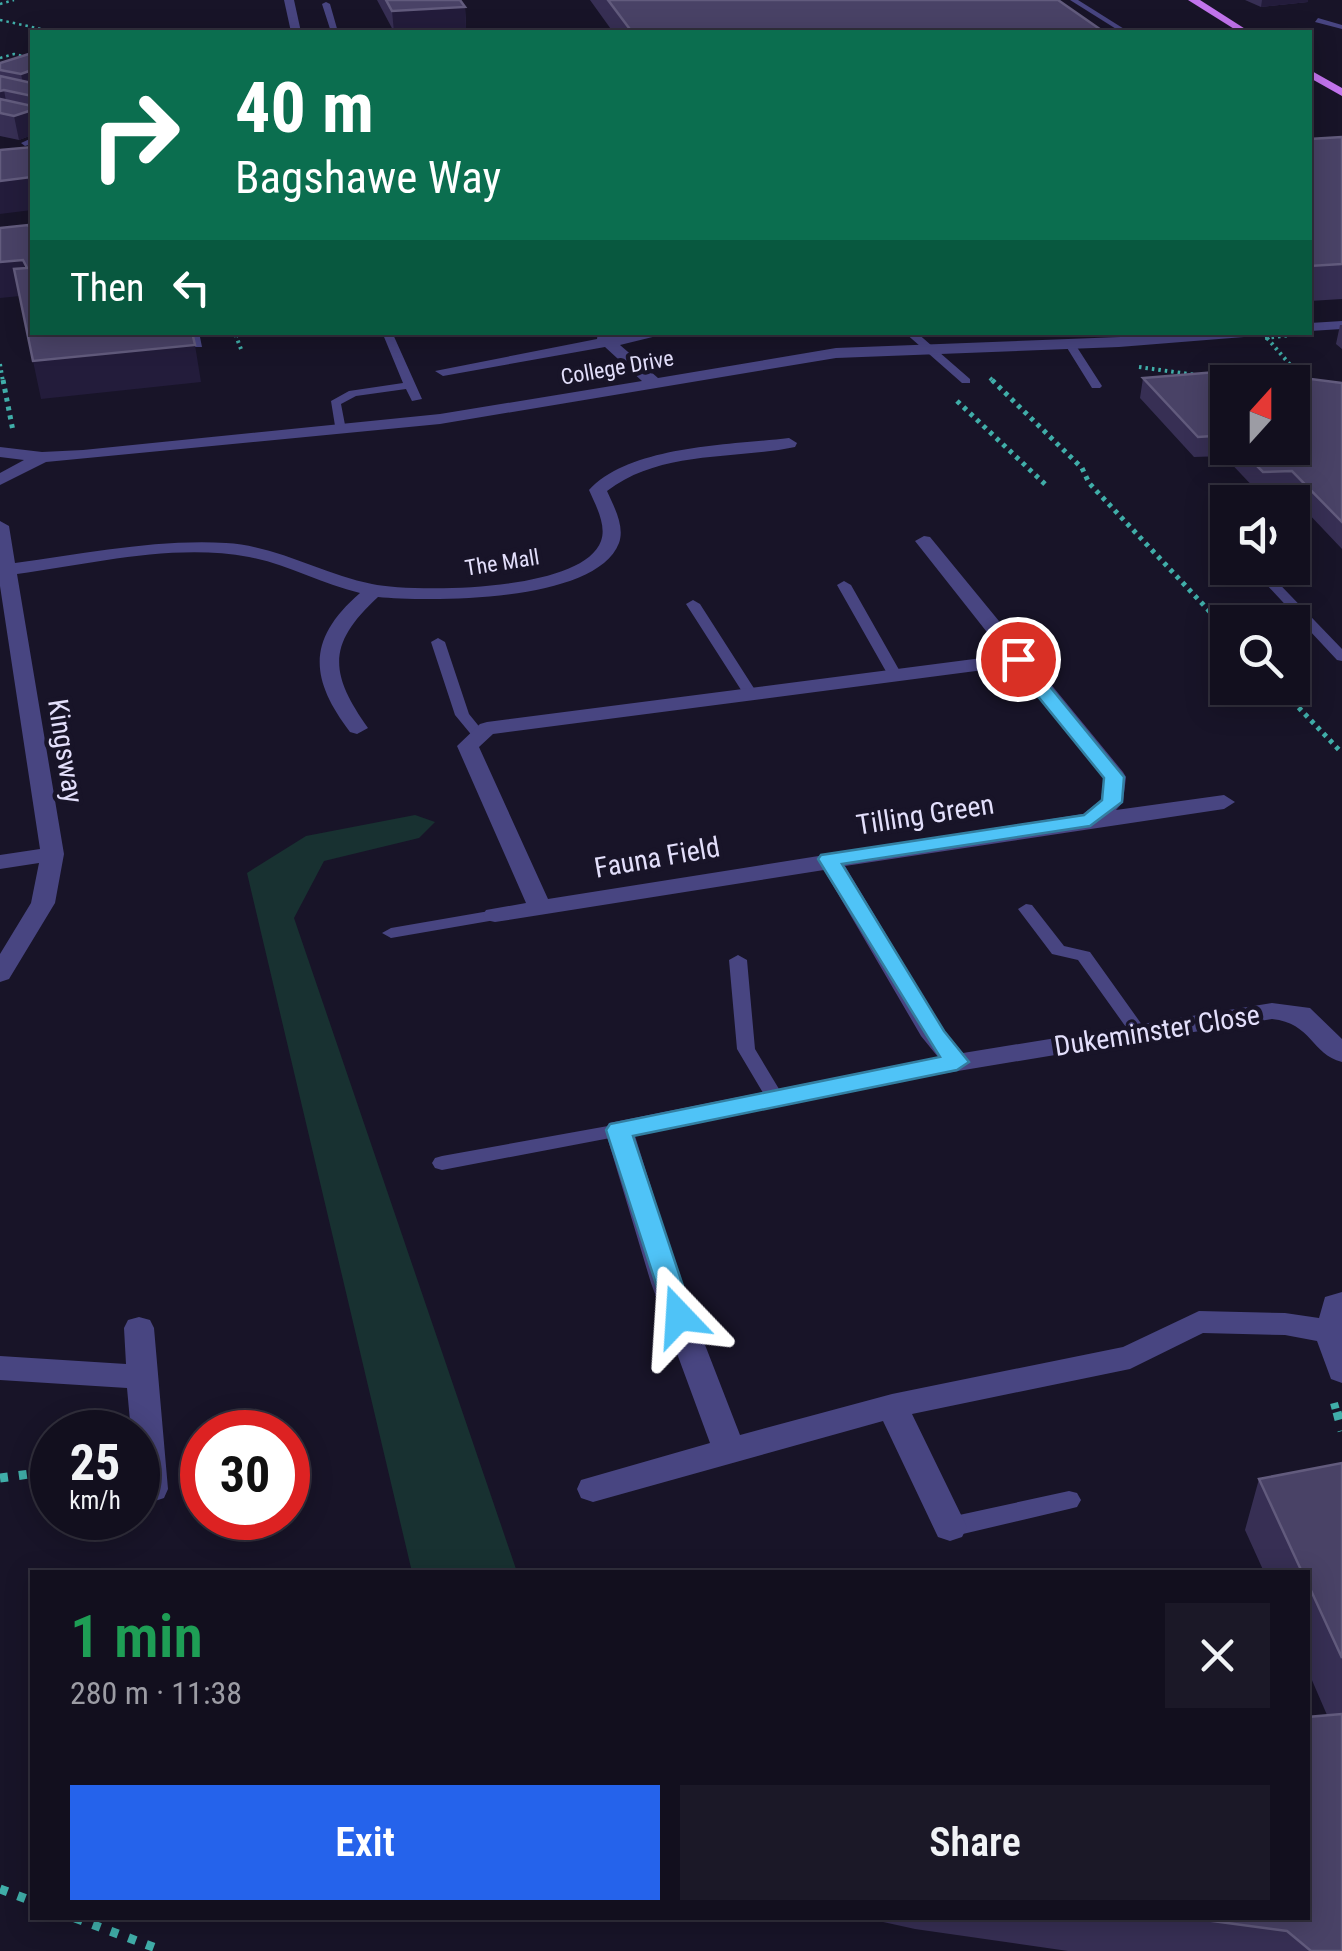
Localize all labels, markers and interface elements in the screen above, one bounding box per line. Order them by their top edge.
text: 40 m [235,67,374,149]
icon: right [70,70,200,200]
text: Bagshawe Way [235,151,501,204]
icon: left [164,260,219,315]
text: Then [70,266,144,310]
street label: College Drive [559,345,675,390]
north arrow [1210,365,1310,465]
map controls [1210,365,1310,705]
button: sound [1210,485,1310,585]
street label: The Mall [463,544,541,581]
button: search [1210,605,1310,705]
pin [976,617,1061,702]
icon: arrive [991,632,1046,687]
street label: Kingsway [41,697,90,806]
street label: Tilling Green [854,787,996,842]
street label: Fauna Field [592,830,722,885]
street label: Dukeminster Close [1052,998,1262,1063]
position arrow [627,1264,731,1368]
speed limit sign: 30 [180,1410,310,1540]
text: 25 [70,1434,120,1492]
text: km/h [69,1486,121,1515]
text: 1 min [70,1601,203,1672]
button: close [1165,1603,1270,1708]
text: 280 m · 11:38 [70,1674,242,1712]
button: Exit [70,1785,660,1900]
button: Share [680,1785,1270,1900]

